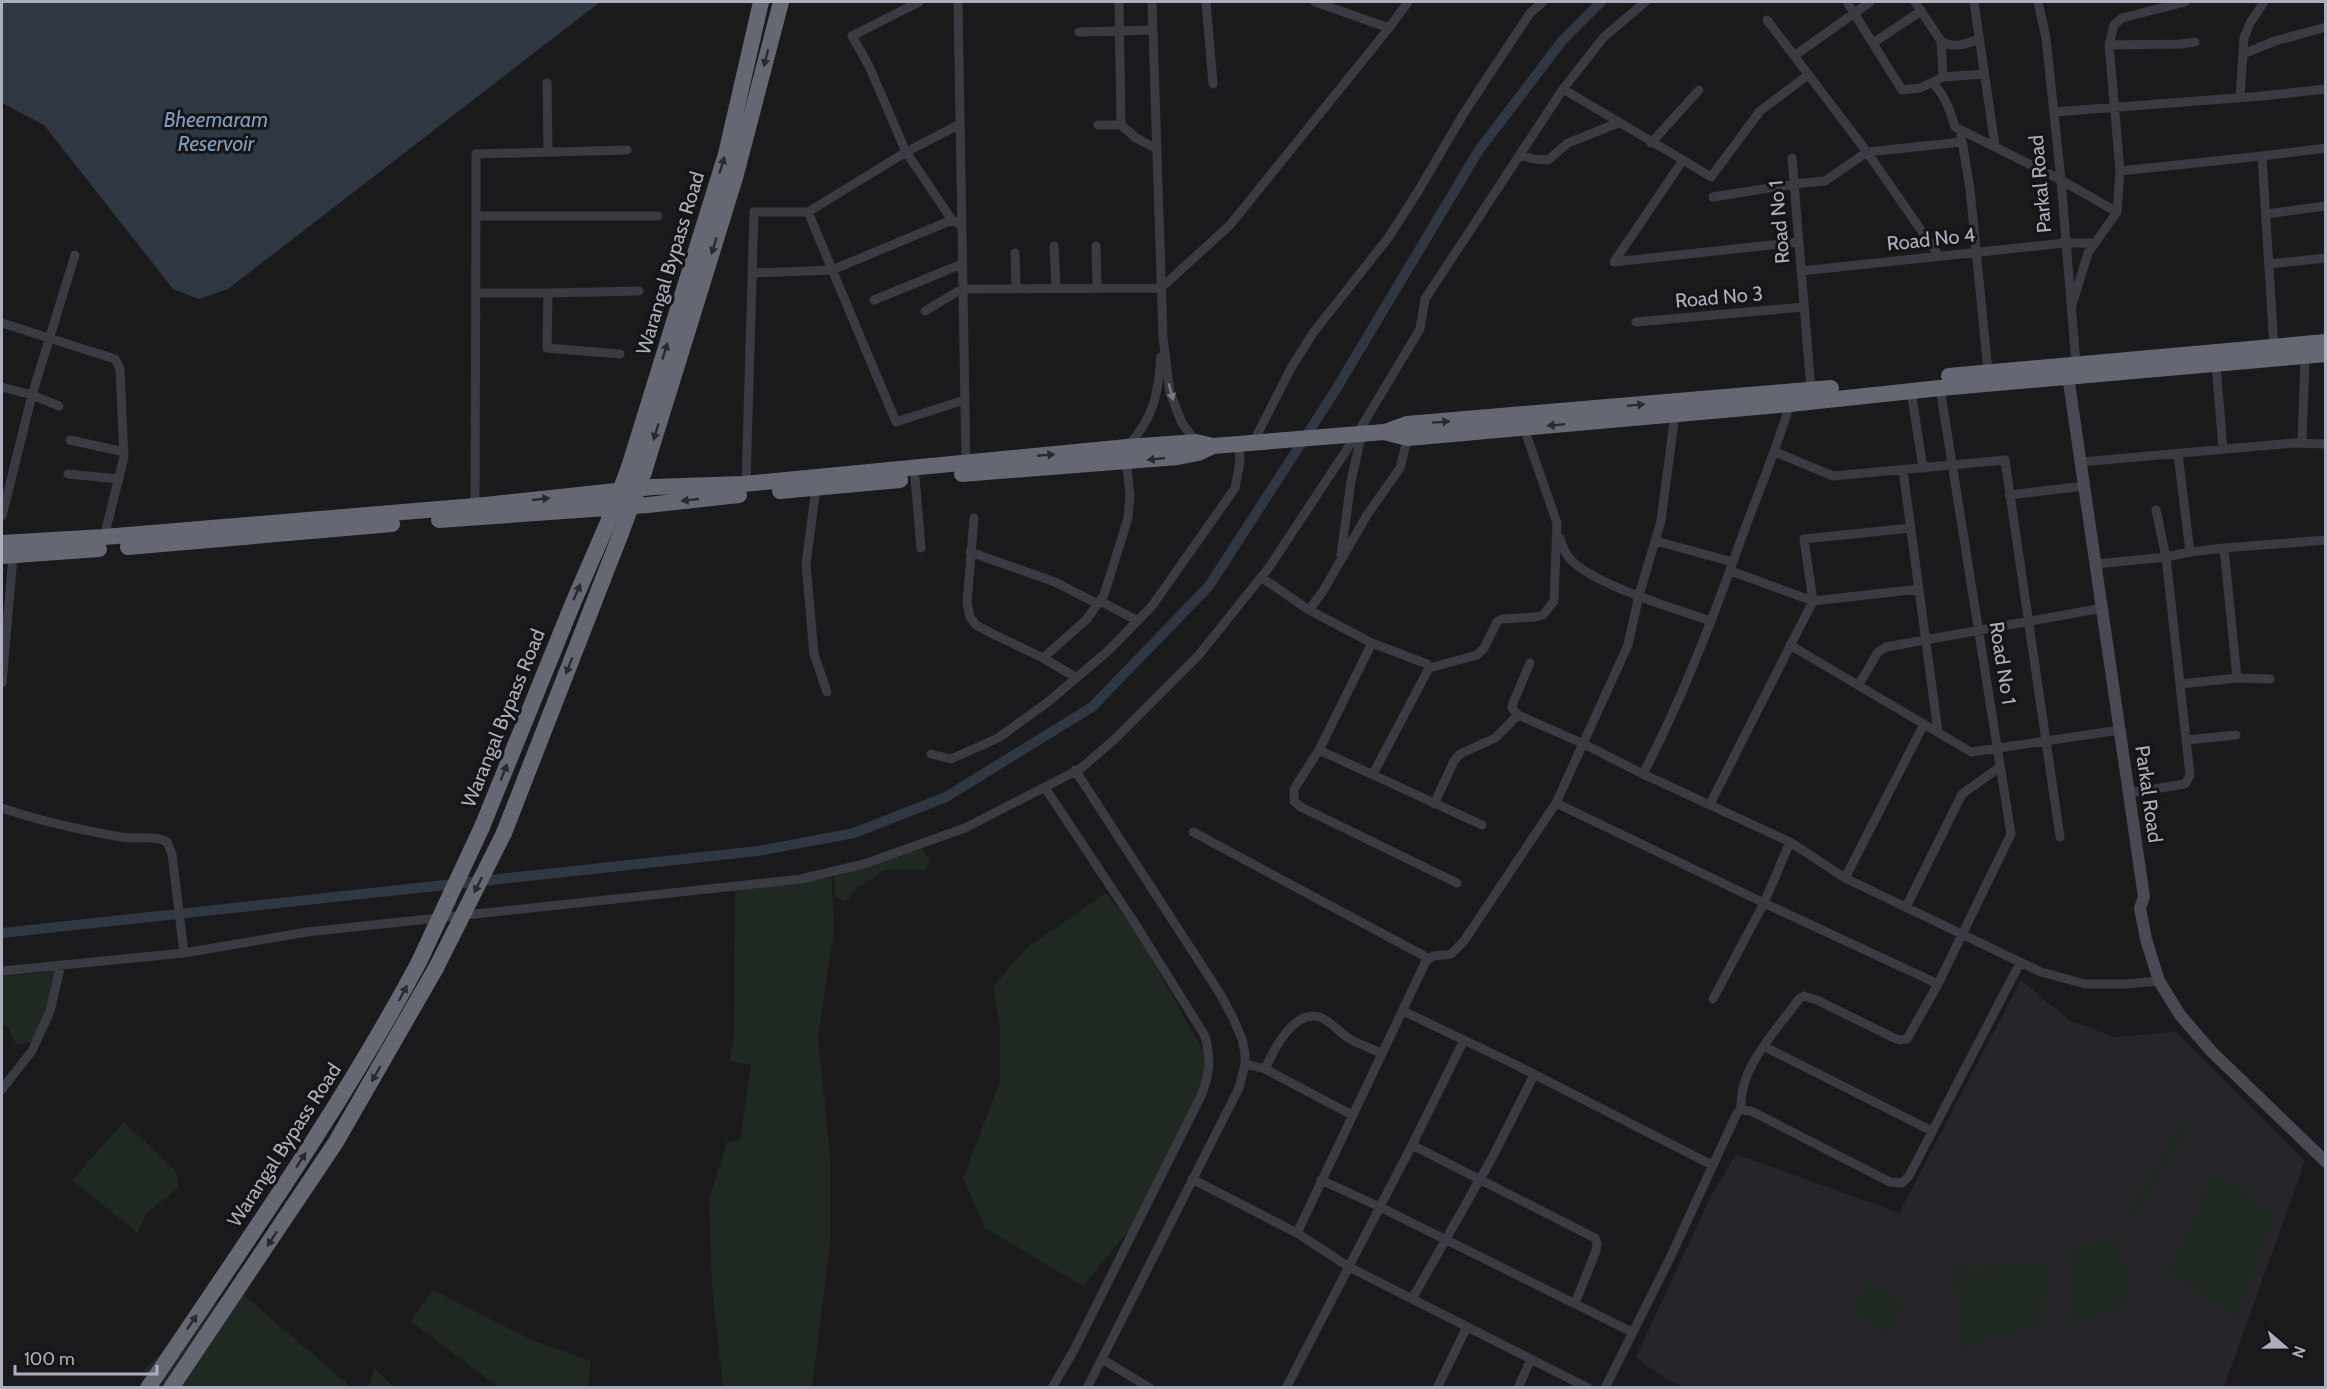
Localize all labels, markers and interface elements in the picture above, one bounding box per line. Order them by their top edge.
one-way arrow [761,49,771,67]
water label: Bheemaram Reservoir [164,107,268,156]
street label: Parkal Road [2024,134,2056,234]
one-way arrow [718,156,728,174]
street label: Warangal Bypass Road [631,169,709,357]
street label: Road No 1 [1763,179,1795,265]
street label: Road No 4 [1886,222,1977,256]
one-way arrow [709,237,718,255]
street label: Road No 3 [1674,281,1764,313]
one-way arrow [661,342,670,360]
one-way arrow [1167,383,1177,402]
one-way arrow [1626,400,1645,410]
one-way arrow [1432,417,1451,426]
one-way arrow [1547,420,1566,430]
one-way arrow [651,423,660,441]
one-way arrow [1036,450,1055,460]
one-way arrow [1147,454,1166,464]
one-way arrow [532,494,551,504]
one-way arrow [681,495,700,505]
one-way arrow [573,583,582,600]
street label: Road No 1 [1985,620,2021,706]
street label: Warangal Bypass Road [456,625,550,811]
one-way arrow [564,657,574,675]
street label: Parkal Road [2130,744,2168,844]
one-way arrow [499,763,509,781]
one-way arrow [473,877,483,894]
one-way arrow [398,985,408,1002]
street label: Warangal Bypass Road [222,1059,346,1231]
one-way arrow [370,1066,381,1082]
one-way arrow [296,1152,307,1168]
one-way arrow [267,1231,278,1247]
one-way arrow [186,1314,198,1330]
north arrow [2255,1317,2315,1377]
scale bar [15,1338,158,1376]
text: N [2288,1343,2309,1361]
text: 100 m [24,1348,75,1370]

